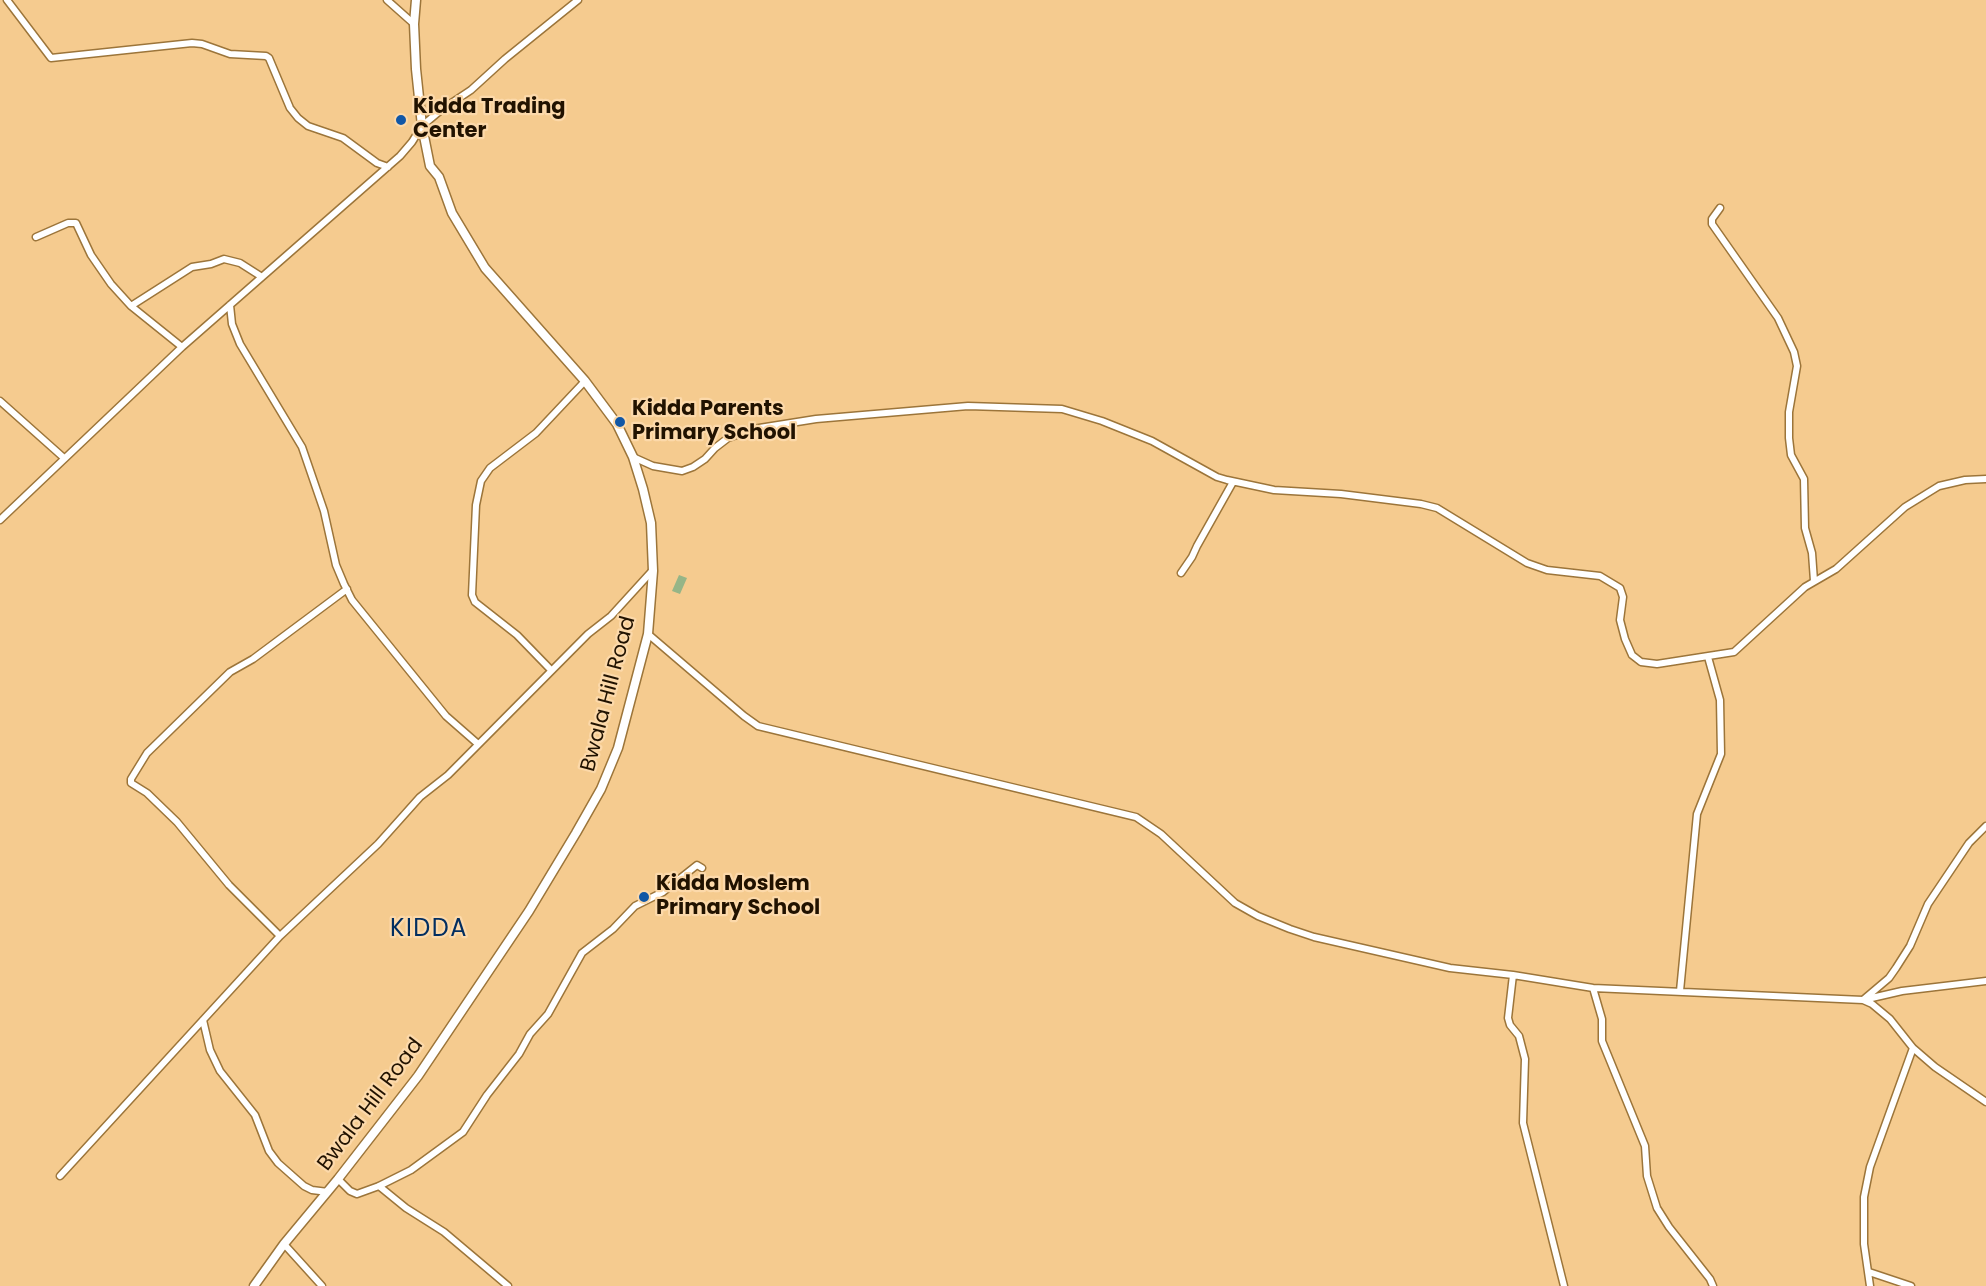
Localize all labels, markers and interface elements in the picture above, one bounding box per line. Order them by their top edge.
place label: Kidda Trading Center [413,95,566,145]
marker: Kidda Trading Center [394,113,408,127]
place label: Kidda Parents Primary School [632,397,796,447]
marker: Kidda Parents Primary School [613,415,627,429]
street label: Bwala Hill Road [576,614,642,774]
place label: Kidda Moslem Primary School [656,872,820,922]
marker: Kidda Moslem Primary School [637,890,651,904]
district label: KIDDA [390,916,468,944]
street label: Bwala Hill Road [313,1034,429,1176]

